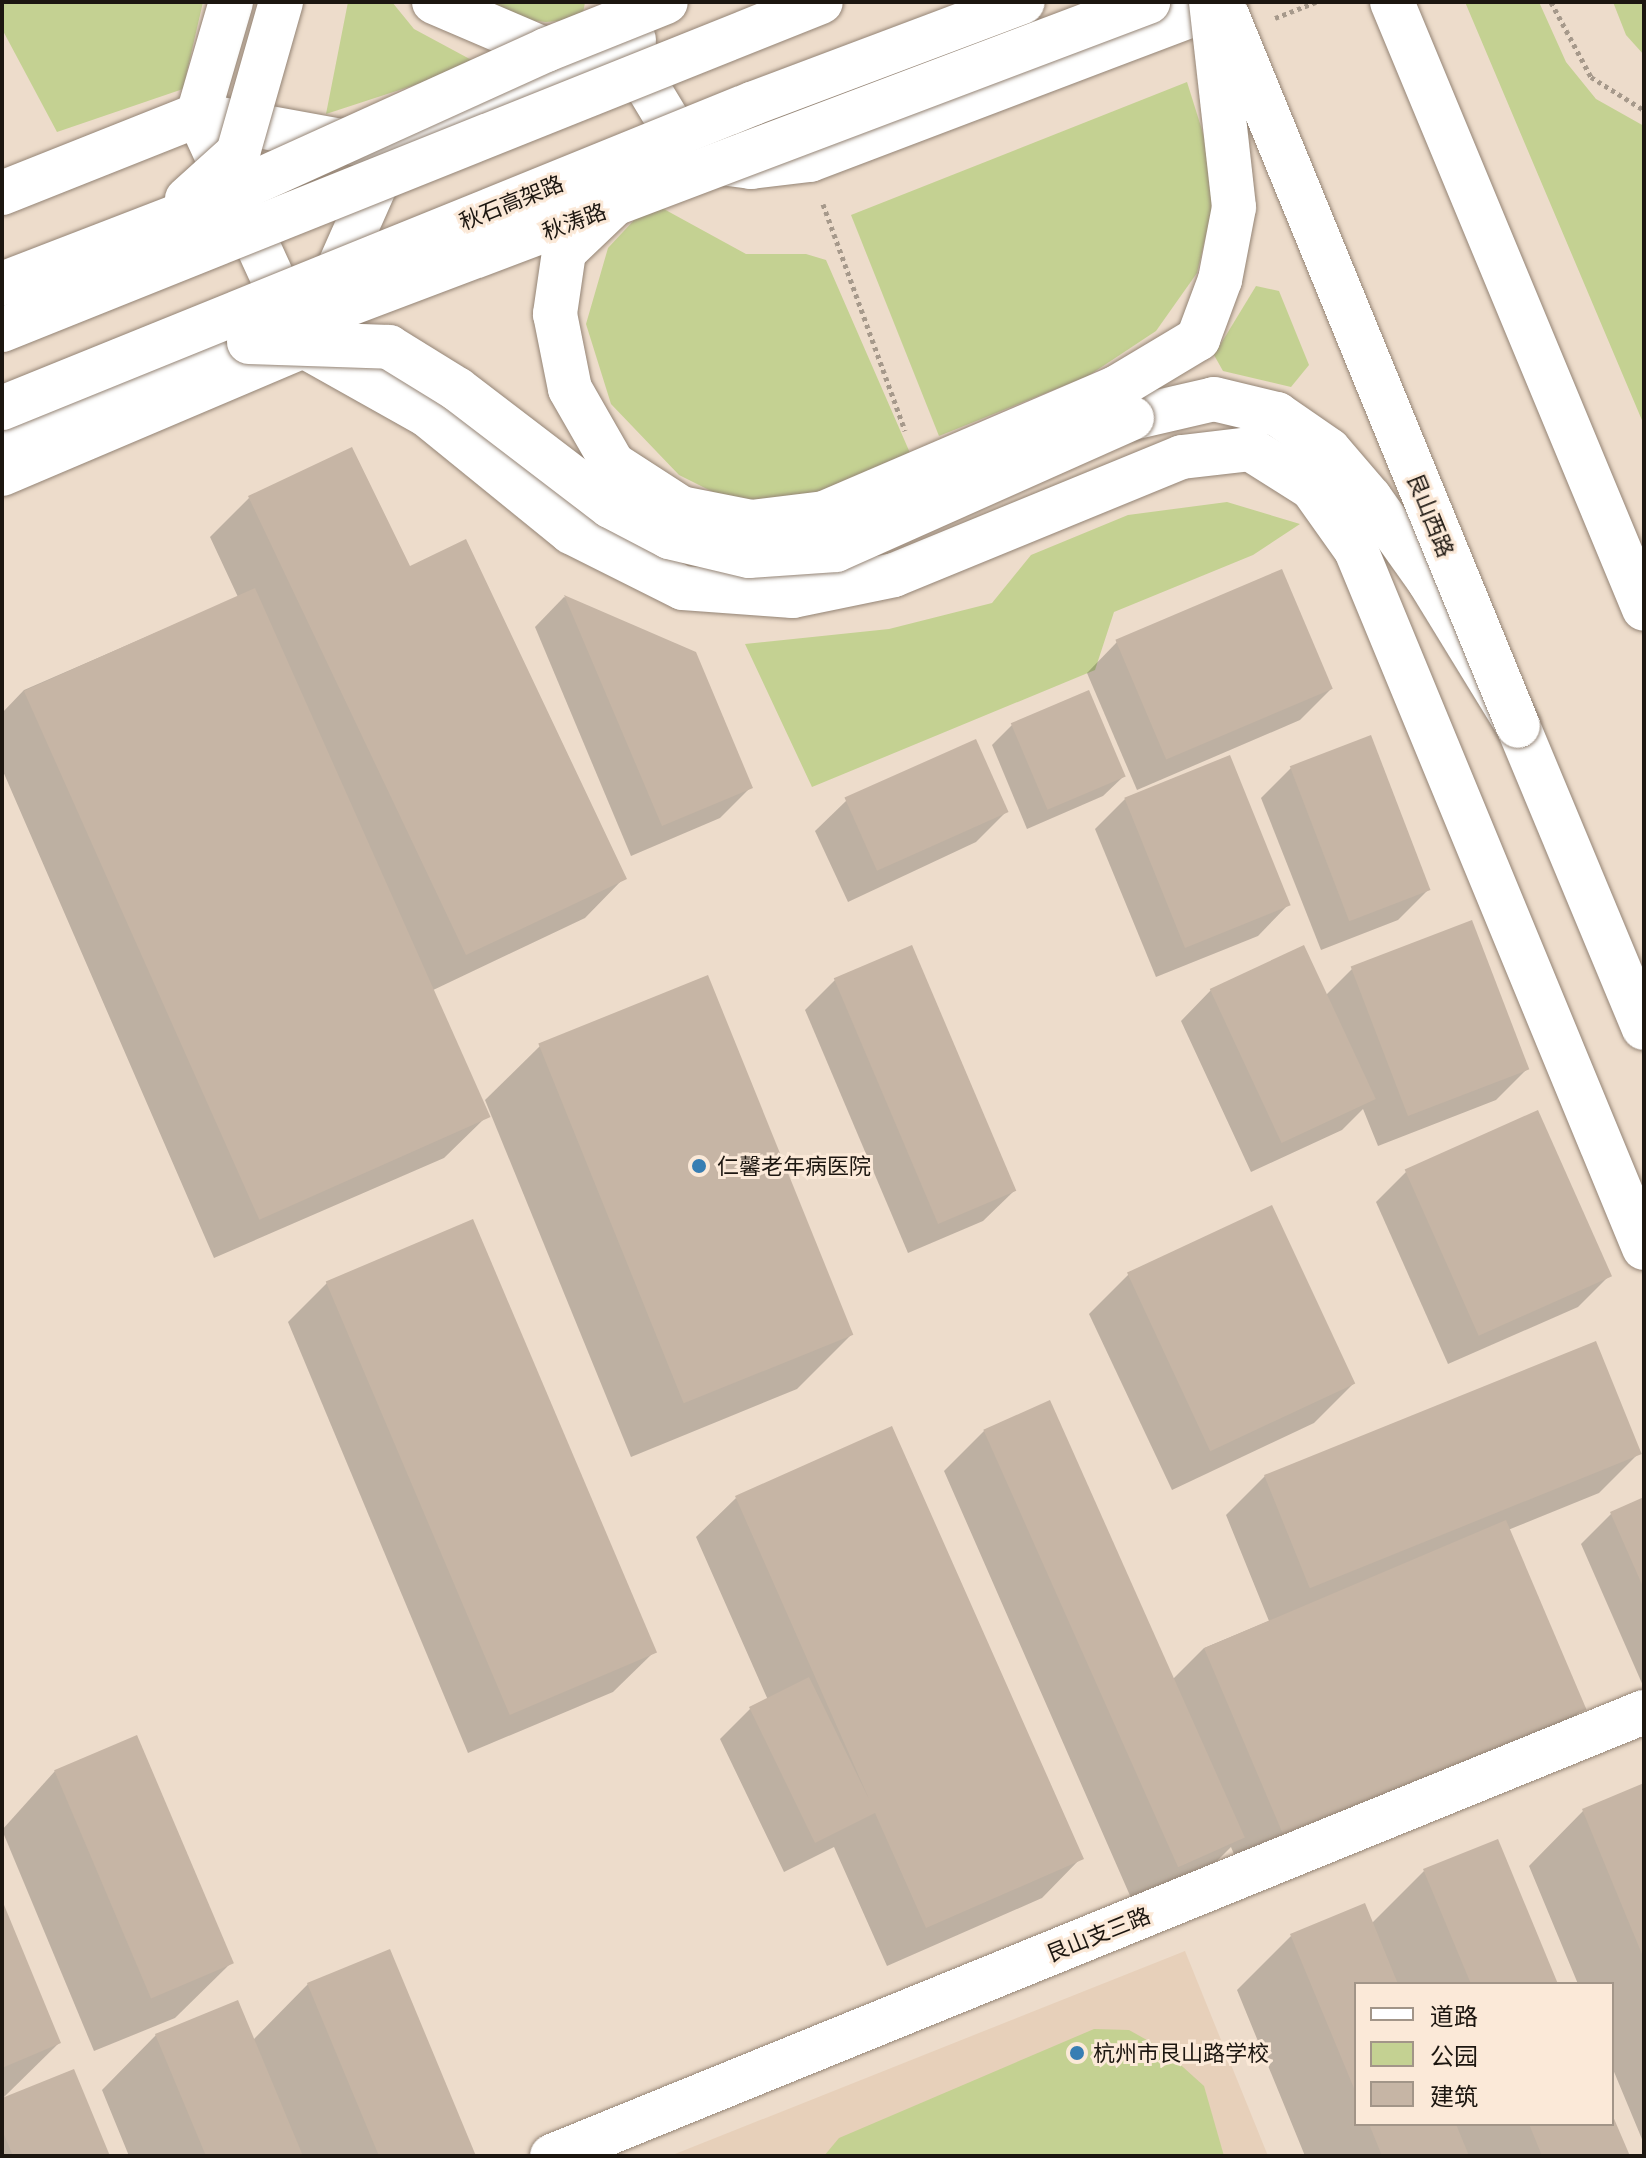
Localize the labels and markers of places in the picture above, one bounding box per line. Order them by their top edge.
place label: 仁馨老年病医院 [717,1153,871,1179]
marker: 仁馨老年病医院 [688,1155,710,1177]
place label: 杭州市艮山路学校 [1093,2040,1269,2066]
marker: 杭州市艮山路学校 [1068,2044,1086,2062]

